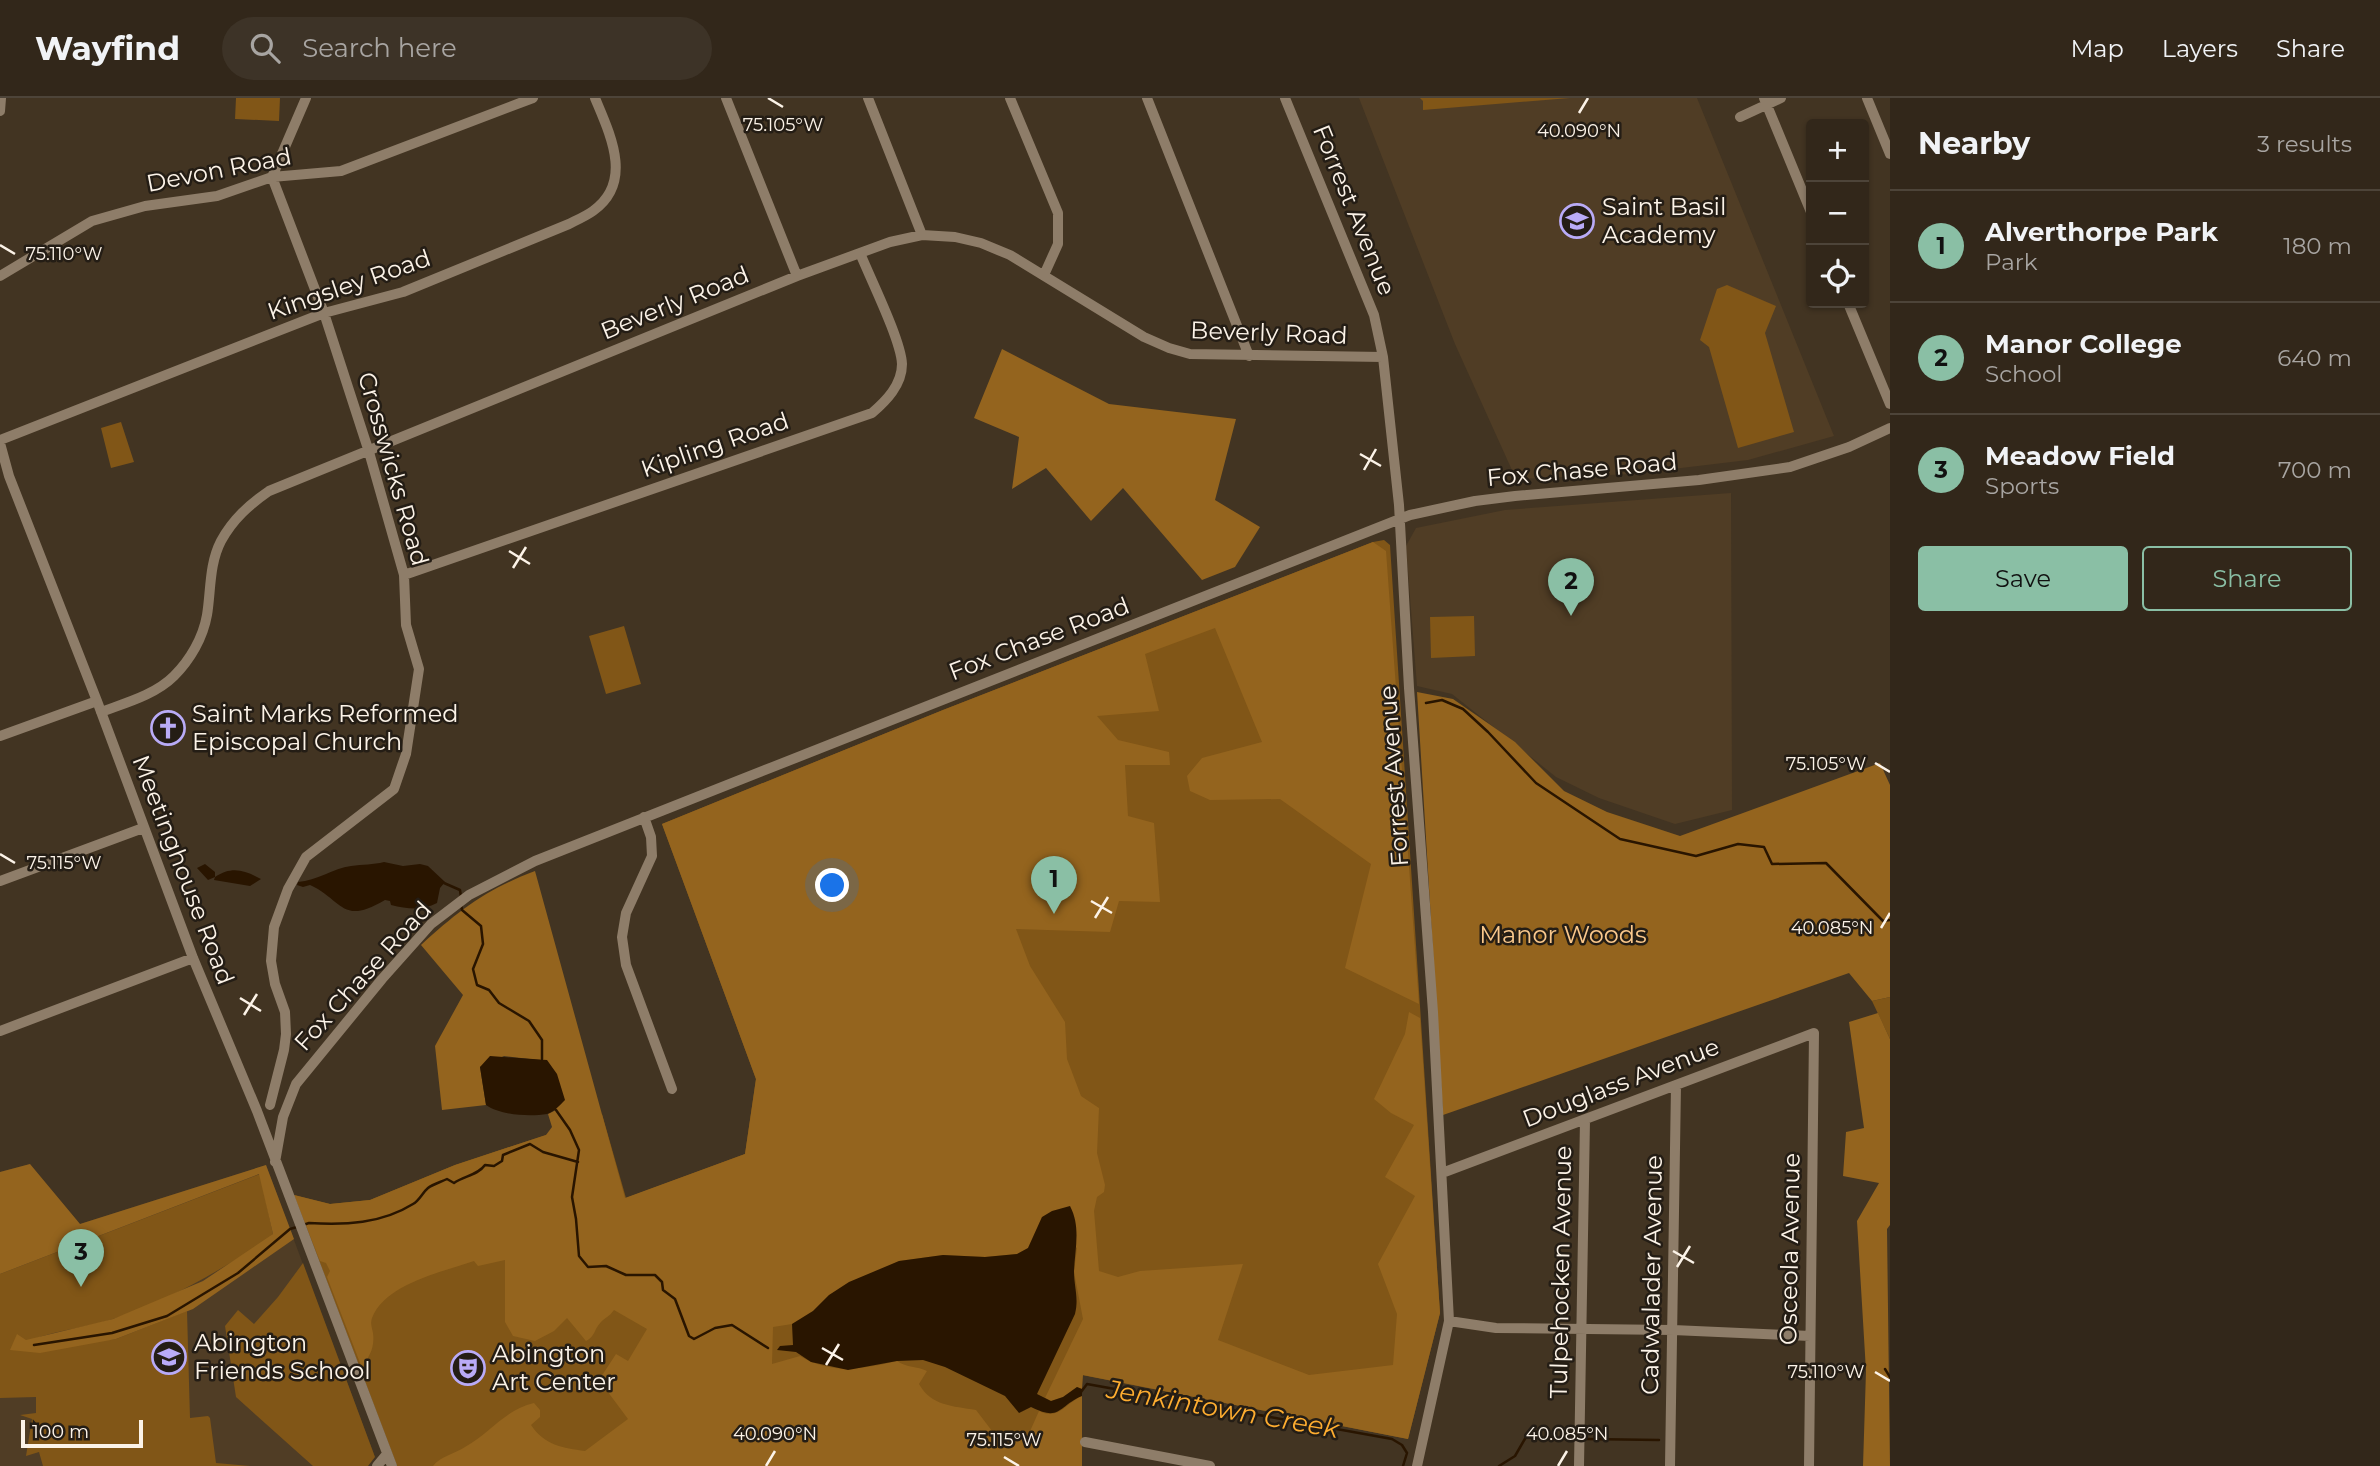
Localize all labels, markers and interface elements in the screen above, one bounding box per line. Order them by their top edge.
search box [222,17,712,80]
text: Wayfind [35,28,180,68]
icon: search [246,29,284,67]
text: Search here [302,32,457,64]
text: Map [2070,34,2124,63]
text: Layers [2162,34,2238,63]
text: Share [2276,34,2345,63]
text: 75.105°W [743,114,823,136]
map controls [1806,119,1869,308]
button: + [1806,119,1869,182]
street label: Forrest Avenue [1307,120,1402,299]
text: 40.090°N [1537,120,1621,142]
text: Nearby [1918,125,2030,162]
text: 3 results [2257,130,2352,158]
street label: Devon Road [144,141,294,198]
button: − [1806,182,1869,245]
place label: Saint Basil Academy [1602,192,1727,249]
school or university icon: Saint Basil Academy [1558,202,1596,240]
text: Alverthorpe Park [1985,216,2218,248]
text: 1 [1936,232,1946,260]
text: 180 m [2283,232,2352,260]
text: 75.110°W [25,243,103,265]
street label: Kingsley Road [263,243,434,326]
button: locate [1806,245,1869,308]
text: Park [1985,248,2038,276]
street label: Beverly Road [596,260,753,345]
street label: Beverly Road [1190,315,1348,350]
text: Manor College [1985,328,2182,360]
text: 2 [1934,344,1948,372]
text: 640 m [2277,344,2352,372]
text: School [1985,360,2063,388]
street label: Crosswicks Road [352,369,435,569]
street label: Kipling Road [637,406,793,483]
text: Meadow Field [1985,440,2175,472]
street label: Fox Chase Road [1485,447,1678,492]
text: 3 [1934,456,1948,484]
text: 700 m [2278,456,2352,484]
text: Sports [1985,472,2059,500]
button: Save [1918,546,2128,611]
button: Share [2142,546,2352,611]
pin: 2 [1548,558,1594,616]
street label: Fox Chase Road [944,591,1133,686]
street label: Forrest Avenue [1373,685,1414,868]
place label: Saint Marks Reformed Episcopal Church [192,699,459,756]
church icon: Saint Marks Reformed Episcopal Church [149,709,187,747]
street label: Meetinghouse Road [126,751,241,989]
text: 75.105°W [1786,753,1866,775]
text: 75.115°W [26,852,102,874]
pin: 1 [1031,856,1077,914]
your location [815,868,849,902]
street label: Fox Chase Road [288,895,437,1056]
text: 40.085°N [1791,917,1873,939]
park label: Manor Woods [1479,920,1647,949]
street label: Douglass Avenue [1518,1032,1723,1133]
street label: Tulpehocken Avenue [1544,1145,1577,1399]
street label: Osceola Avenue [1773,1153,1806,1345]
street label: Cadwalader Avenue [1635,1155,1668,1395]
pin: 3 [58,1229,104,1287]
place label: Abington Friends School [194,1328,371,1385]
school or university icon: Abington Friends School [150,1338,188,1376]
place label: Abington Art Center [492,1339,616,1396]
theatre icon: Abington Art Center [449,1349,487,1387]
text: 75.110°W [1787,1361,1865,1383]
water label: Jenkintown Creek [1104,1373,1343,1445]
scale bar [21,1417,144,1449]
text: 100 m [32,1420,89,1443]
text: 40.090°N [733,1423,817,1445]
text: 40.085°N [1526,1423,1608,1445]
text: 75.115°W [966,1429,1042,1451]

